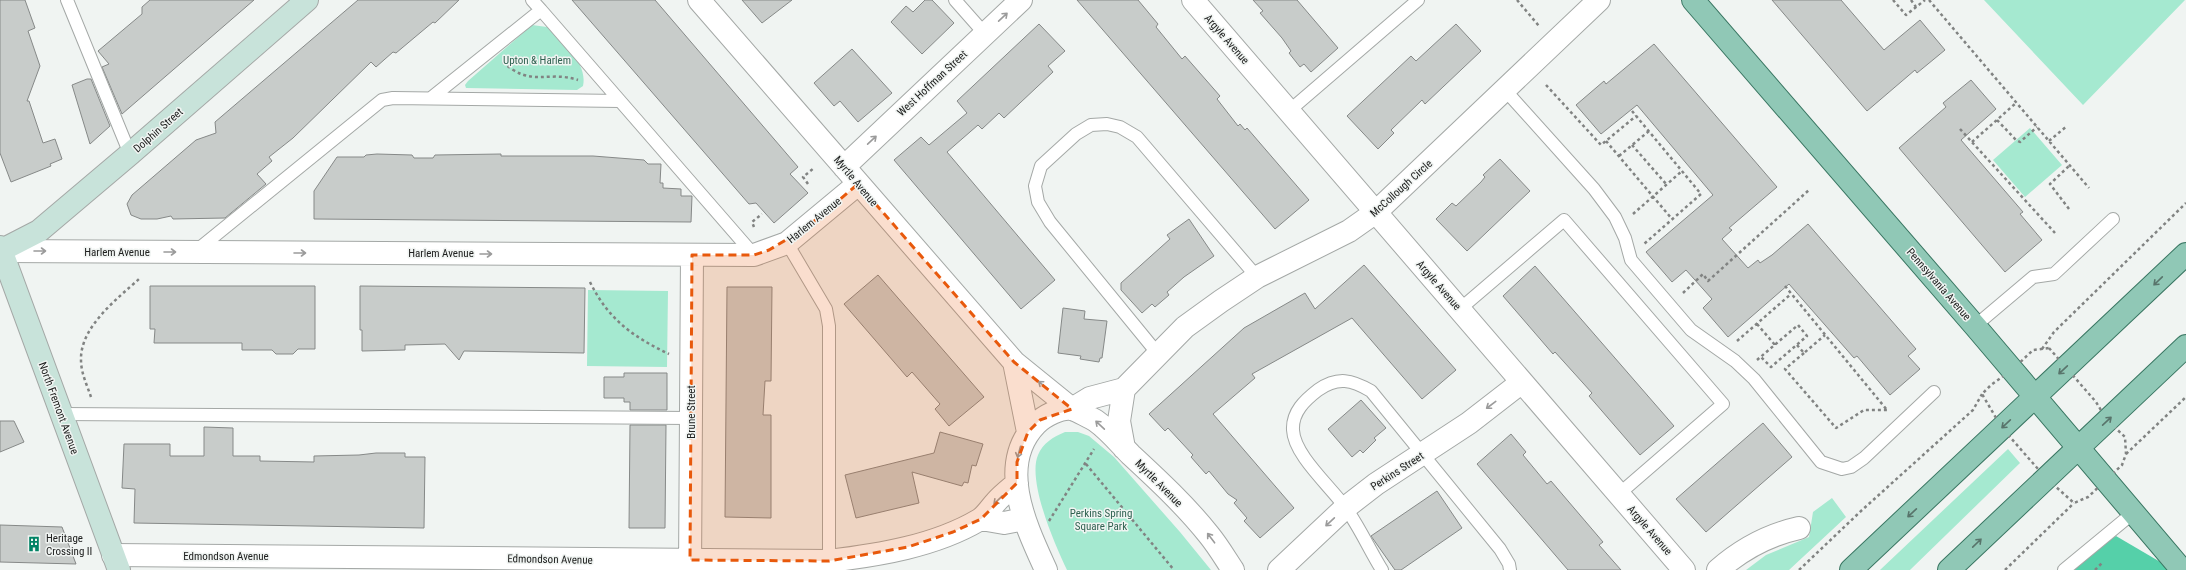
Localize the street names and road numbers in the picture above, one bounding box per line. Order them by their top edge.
street label: Argyle Avenue [1202,12,1252,67]
street label: West Hoffman Street [895,48,970,119]
street label: Dolphin Street [131,105,186,155]
street label: Myrtle Avenue [831,154,880,209]
street label: McCollough Circle [1368,157,1435,220]
street label: Harlem Avenue [785,195,844,246]
street label: Harlem Avenue [84,246,150,259]
street label: Pennsylvania Avenue [1904,246,1973,323]
street label: Harlem Avenue [408,247,474,260]
street label: Argyle Avenue [1414,258,1464,313]
street label: North Fremont Avenue [36,360,81,456]
street label: Brune Street [685,385,698,439]
street label: Perkins Street [1368,449,1426,493]
street label: Myrtle Avenue [1132,457,1185,510]
street label: Argyle Avenue [1625,503,1675,558]
street label: Edmondson Avenue [183,550,269,563]
street label: Edmondson Avenue [507,552,593,567]

